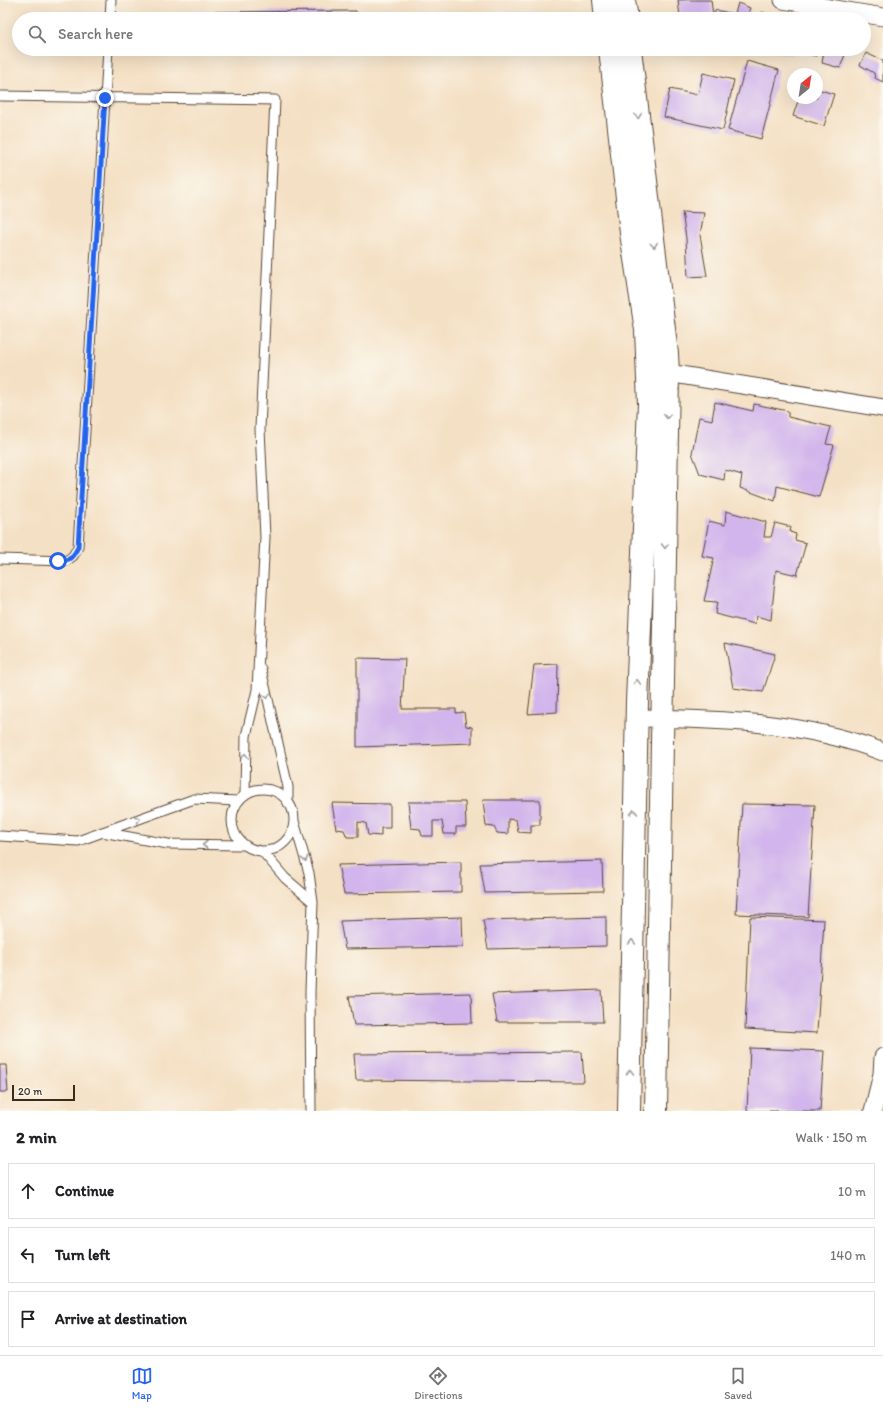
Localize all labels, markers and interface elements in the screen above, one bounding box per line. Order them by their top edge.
search box [12,12,871,56]
icon: search [26,23,48,45]
text: Search here [58,25,133,43]
north arrow [787,68,823,104]
route end [96,89,114,107]
one-way arrow [633,112,642,119]
one-way arrow [649,242,658,248]
one-way arrow [663,413,671,419]
one-way arrow [661,543,669,549]
route start [49,552,67,570]
one-way arrow [633,679,642,685]
one-way arrow [262,693,270,699]
one-way arrow [241,753,249,759]
one-way arrow [630,809,639,815]
one-way arrow [134,815,141,824]
one-way arrow [202,841,208,849]
one-way arrow [300,855,309,862]
one-way arrow [628,939,636,945]
one-way arrow [626,1069,634,1075]
scale bar [12,1083,75,1102]
text: 20 m [18,1085,42,1098]
text: 2 min [16,1127,56,1147]
text: Walk · 150 m [796,1130,867,1145]
icon: ahead [17,1180,39,1202]
text: Continue [55,1182,114,1200]
text: 10 m [838,1184,866,1199]
icon: left [17,1244,39,1266]
text: Turn left [55,1246,110,1264]
text: 140 m [830,1248,866,1263]
icon: arrive [17,1308,39,1330]
text: Arrive at destination [55,1310,187,1328]
tab: Map [131,1365,153,1402]
tab: Directions [414,1365,463,1402]
tab: Saved [724,1365,752,1402]

